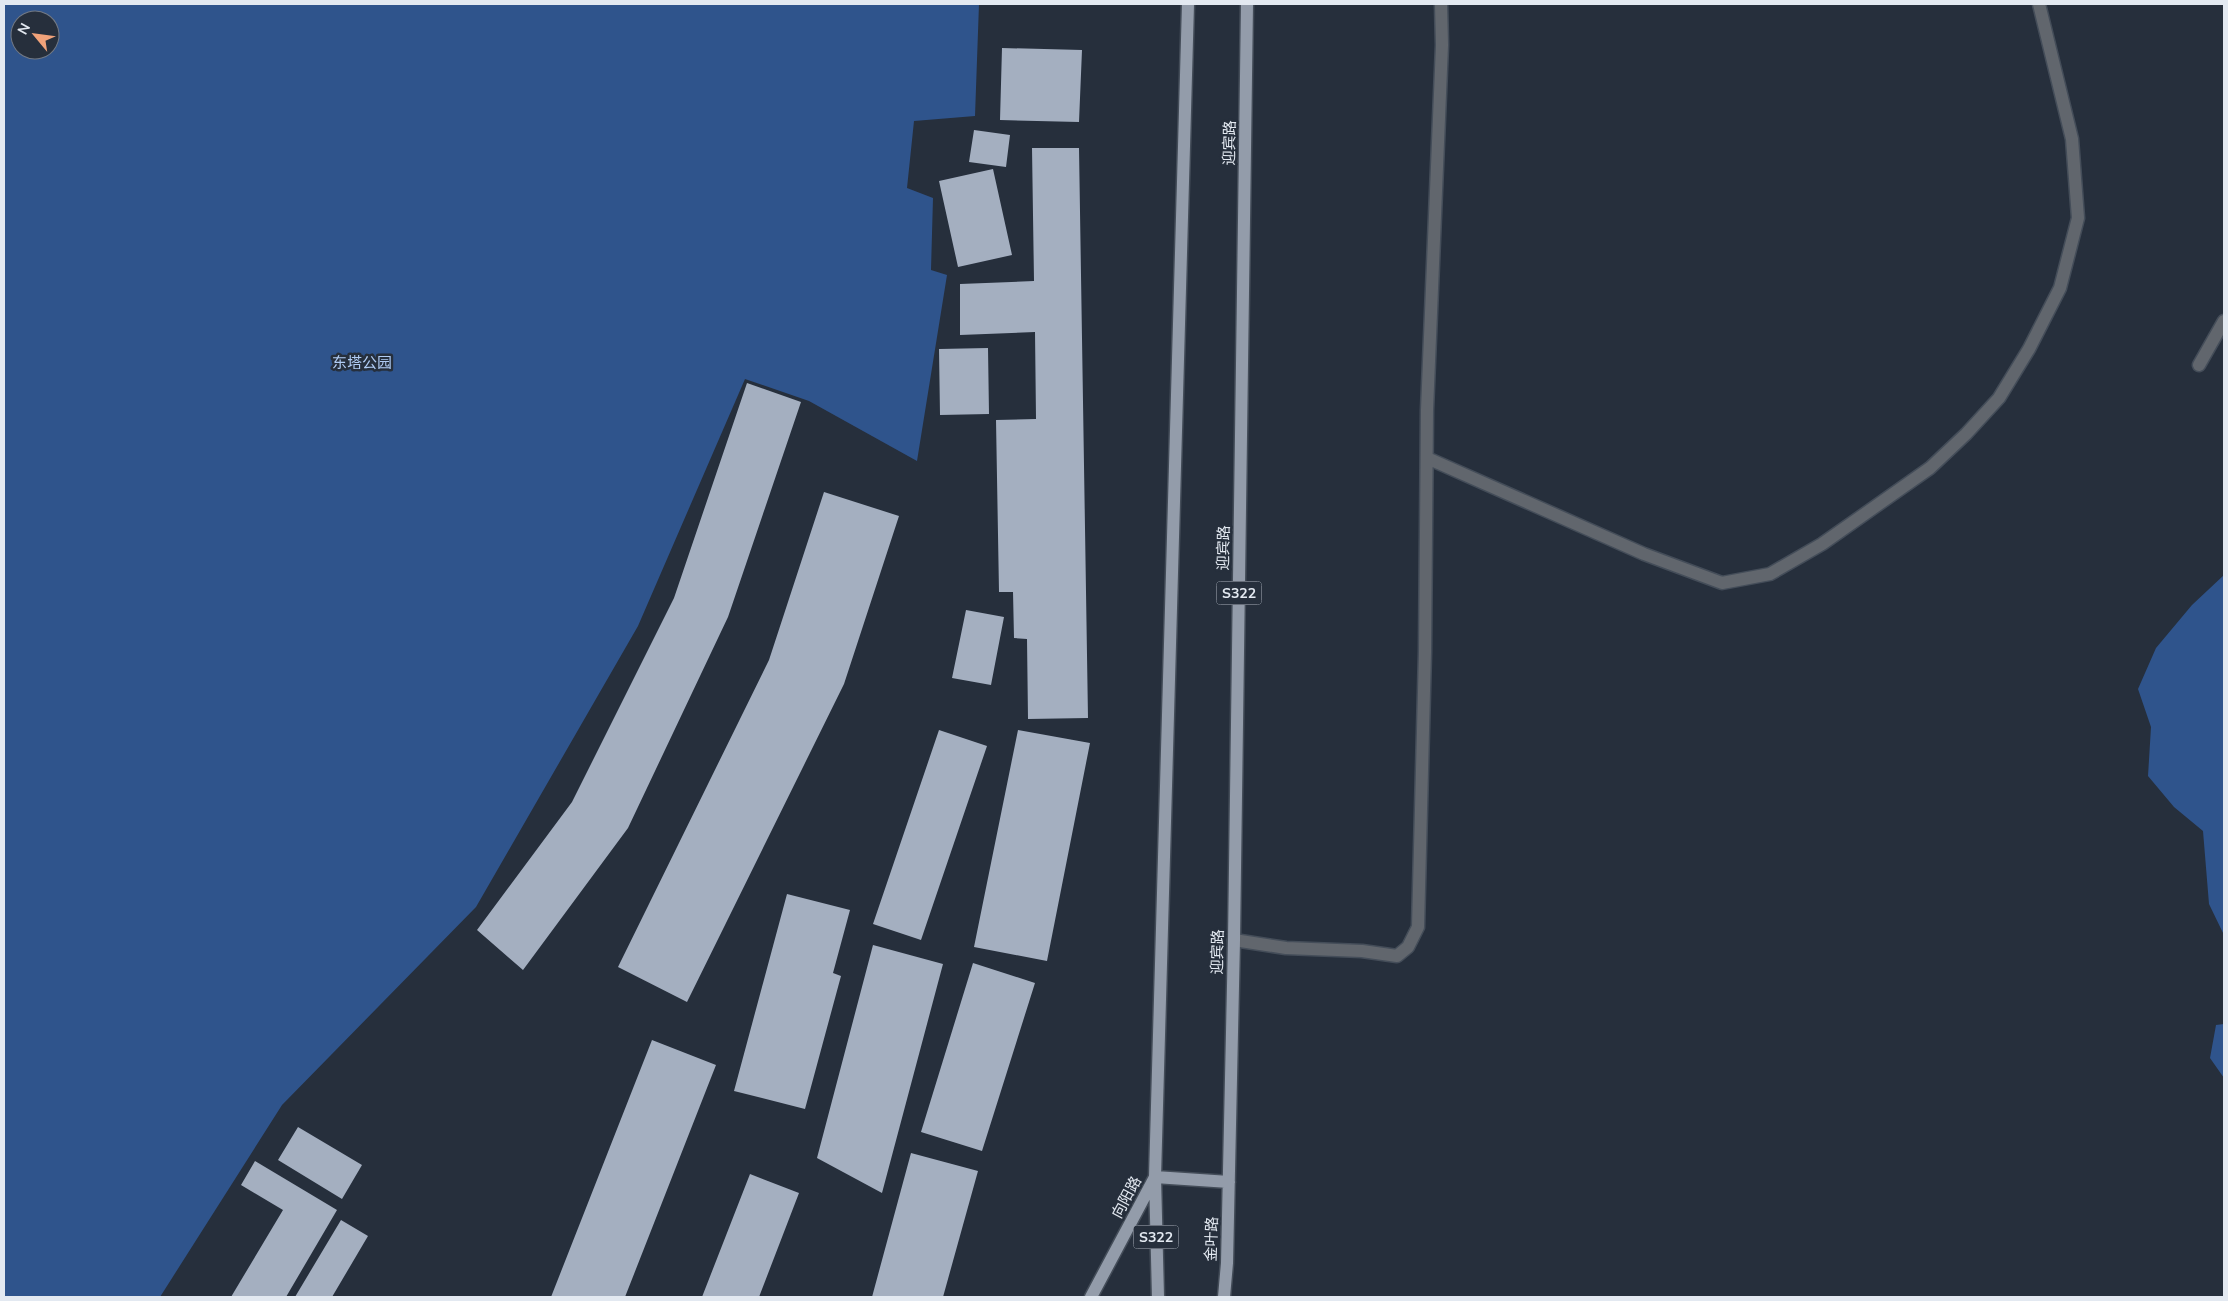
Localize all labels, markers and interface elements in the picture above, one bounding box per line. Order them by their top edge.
north arrow [10,10,60,60]
text: N [13,20,34,38]
street label: 迎宾路 [1219,120,1239,166]
park label: 东塔公园 [332,353,392,372]
street label: 迎宾路 [1213,525,1233,571]
road number: S322 [1216,582,1262,604]
street label: 迎宾路 [1207,929,1227,975]
street label: 向阳路 [1107,1173,1145,1221]
street label: 金叶路 [1201,1216,1221,1262]
road number: S322 [1134,1226,1178,1248]

